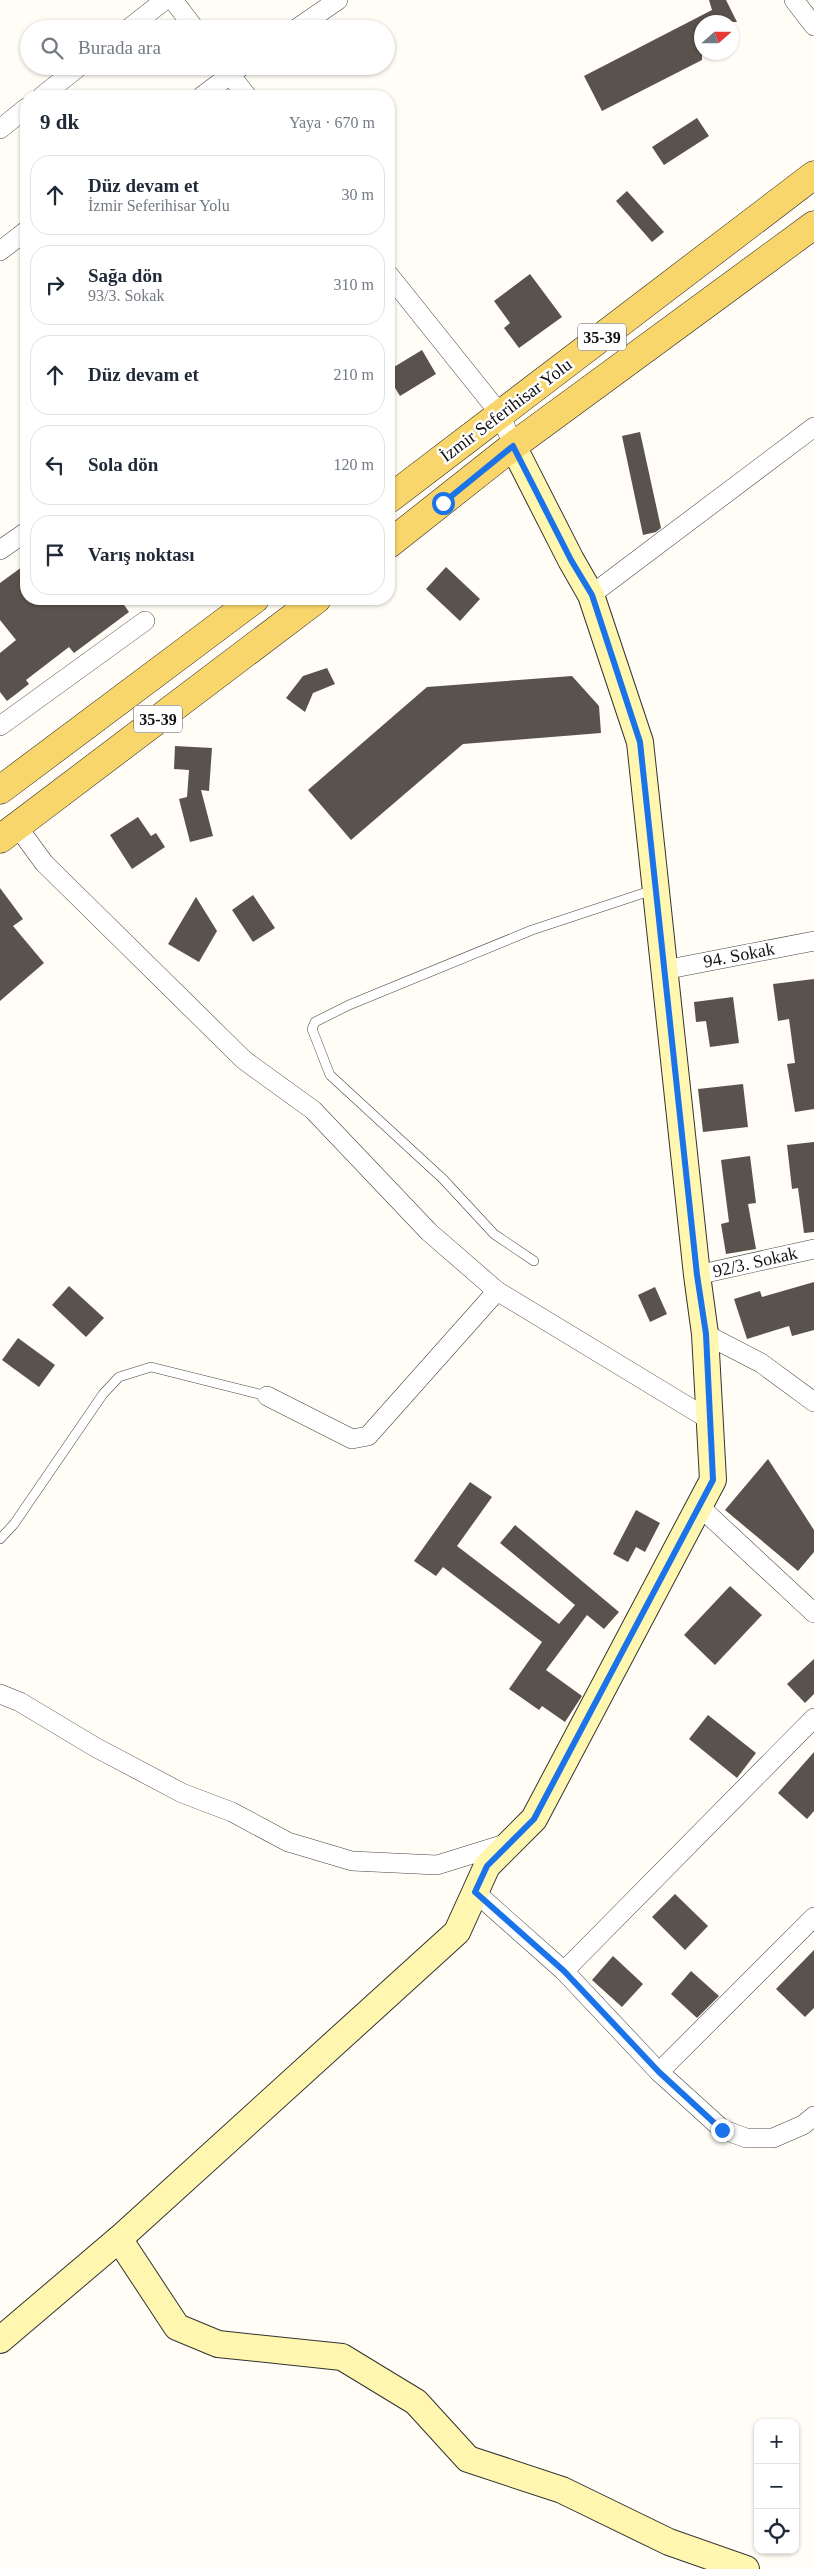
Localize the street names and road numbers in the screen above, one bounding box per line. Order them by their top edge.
road number: 35-39 [578,324,626,351]
street label: İzmir Seferihisar Yolu [436,354,576,466]
road number: 35-39 [134,706,182,732]
street label: 94. Sokak [702,938,776,972]
street label: 92/3. Sokak [711,1243,799,1281]

